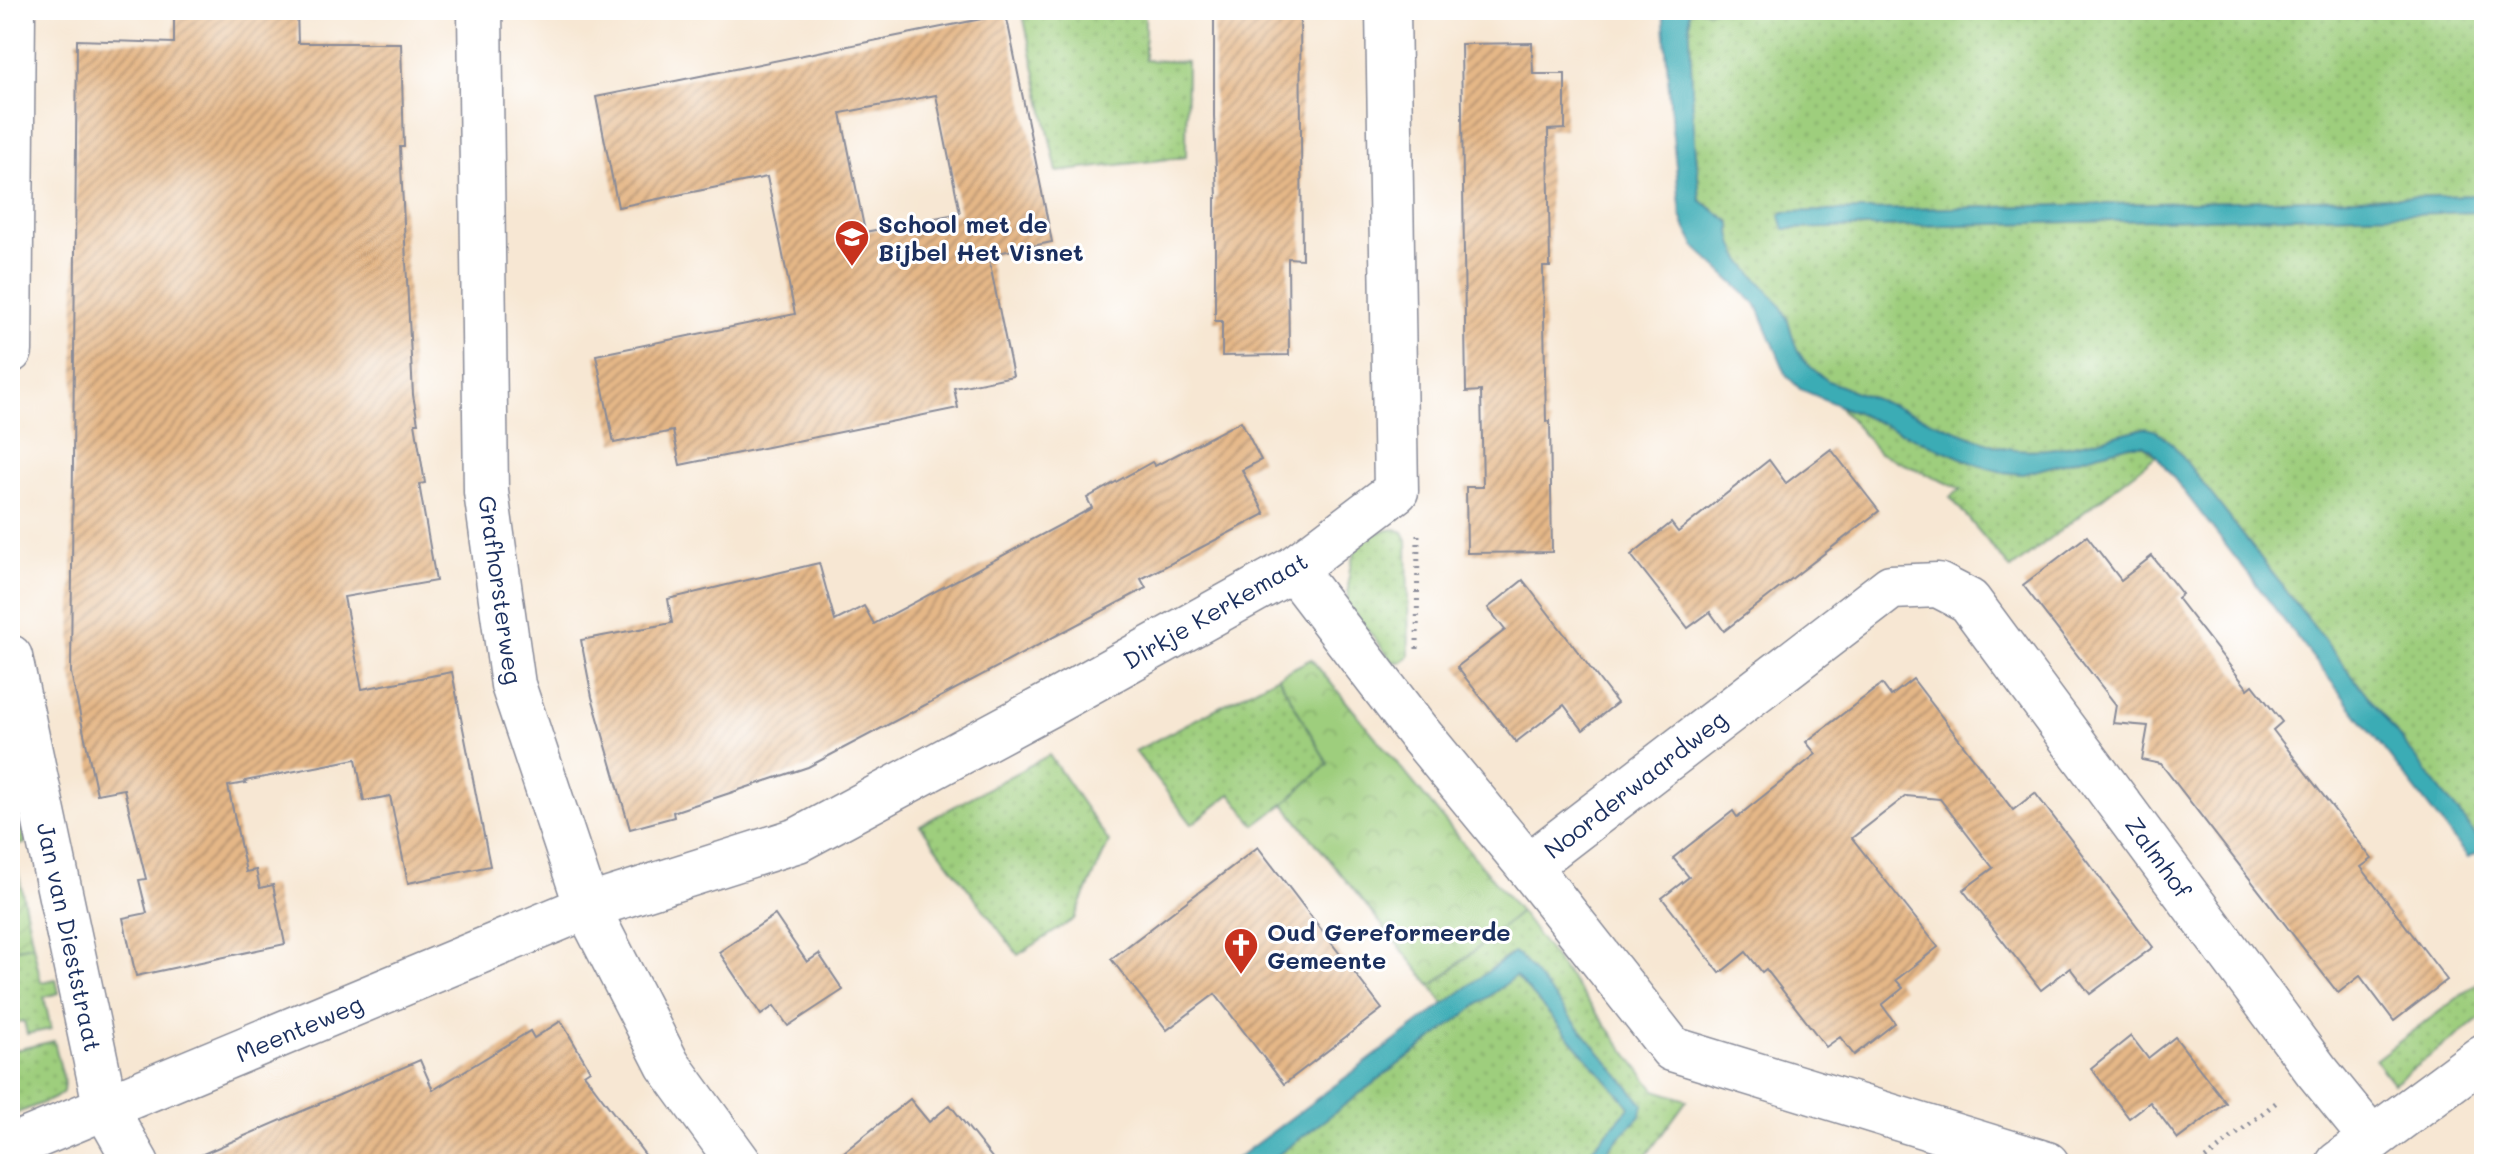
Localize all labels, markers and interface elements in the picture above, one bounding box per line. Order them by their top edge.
place label: School met de Bijbel Het Visnet [878,208,1084,267]
school or university icon: School met de Bijbel Het Visnet [833,218,871,268]
street label: Grafhorsterweg [472,494,530,686]
street label: Dirkje Kerkemaat [1117,545,1313,675]
street label: Noorderwaardweg [1537,703,1733,865]
street label: Zalmhof [2119,810,2199,904]
street label: Jan van Dieststraat [31,820,109,1054]
place label: Oud Gereformeerde Gemeente [1267,916,1511,975]
church icon: Oud Gereformeerde Gemeente [1222,926,1260,976]
street label: Meenteweg [231,987,367,1069]

